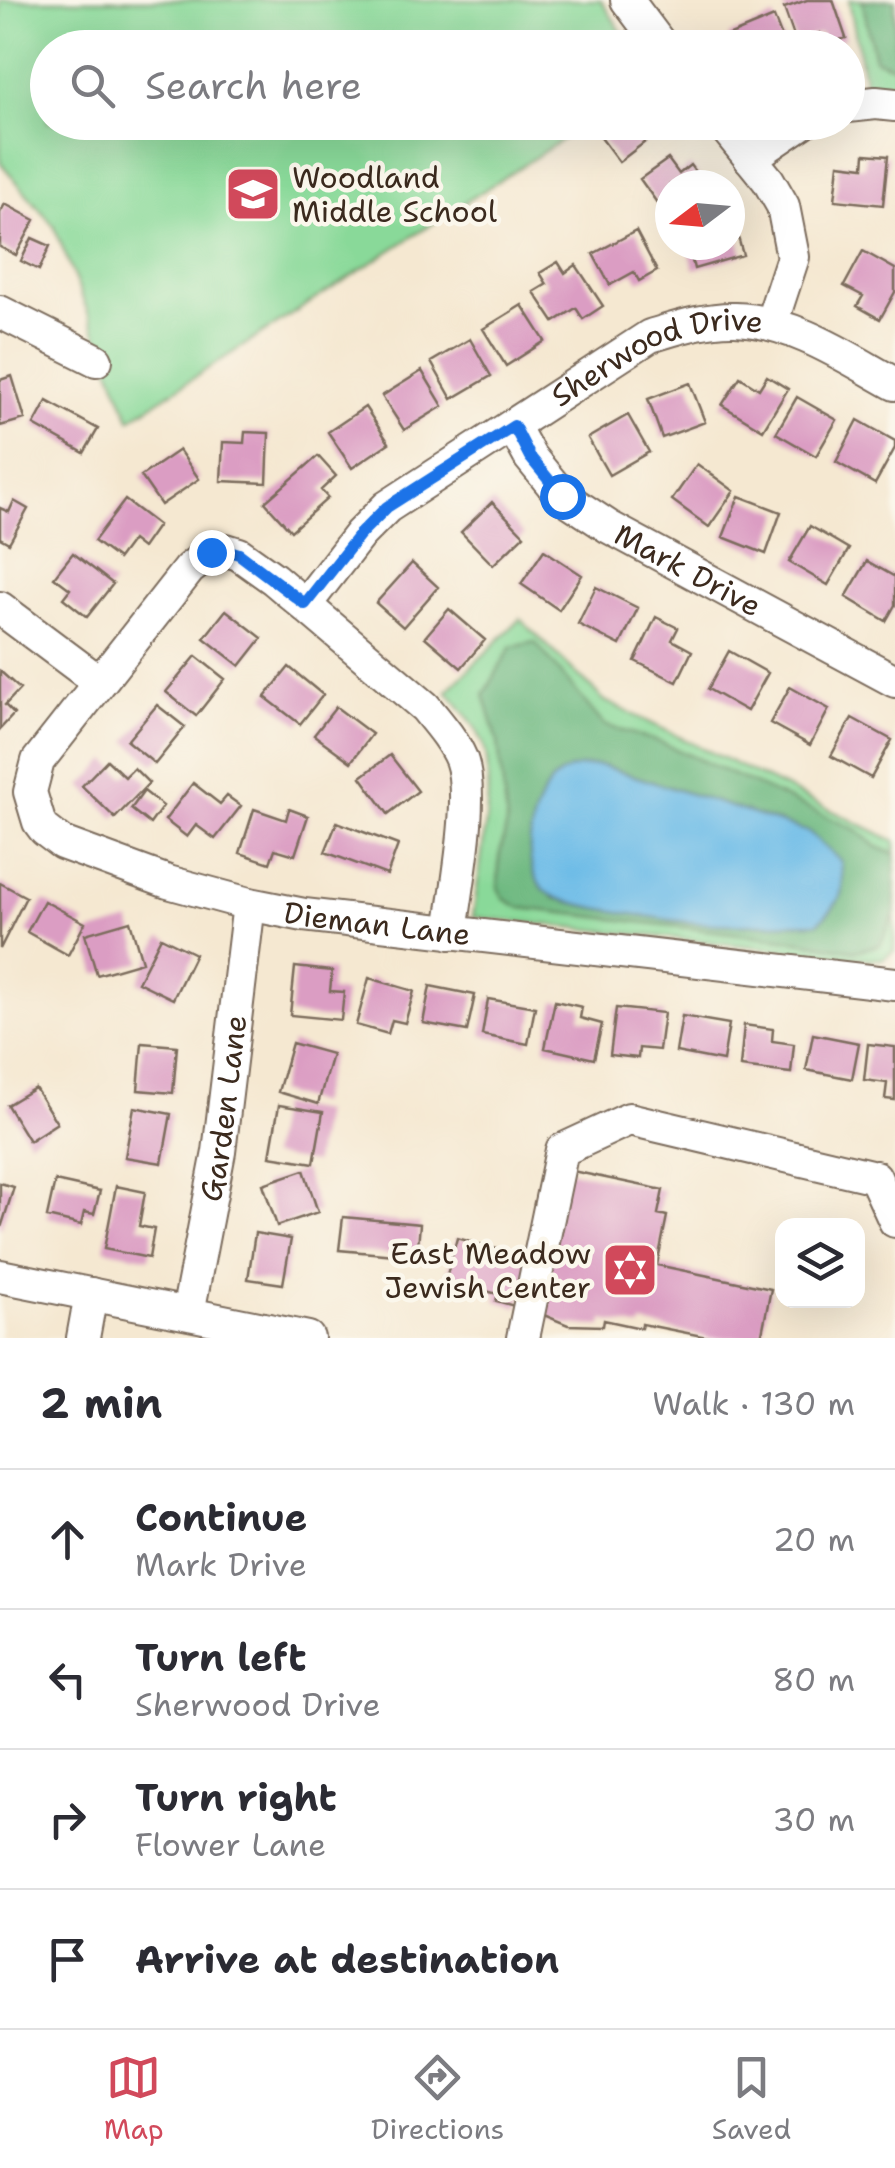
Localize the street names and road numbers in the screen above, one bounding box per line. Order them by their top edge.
street label: Sherwood Drive [543,298,766,416]
street label: Mark Drive [607,513,769,626]
street label: Dieman Lane [280,891,473,955]
street label: Garden Lane [189,1013,256,1205]

